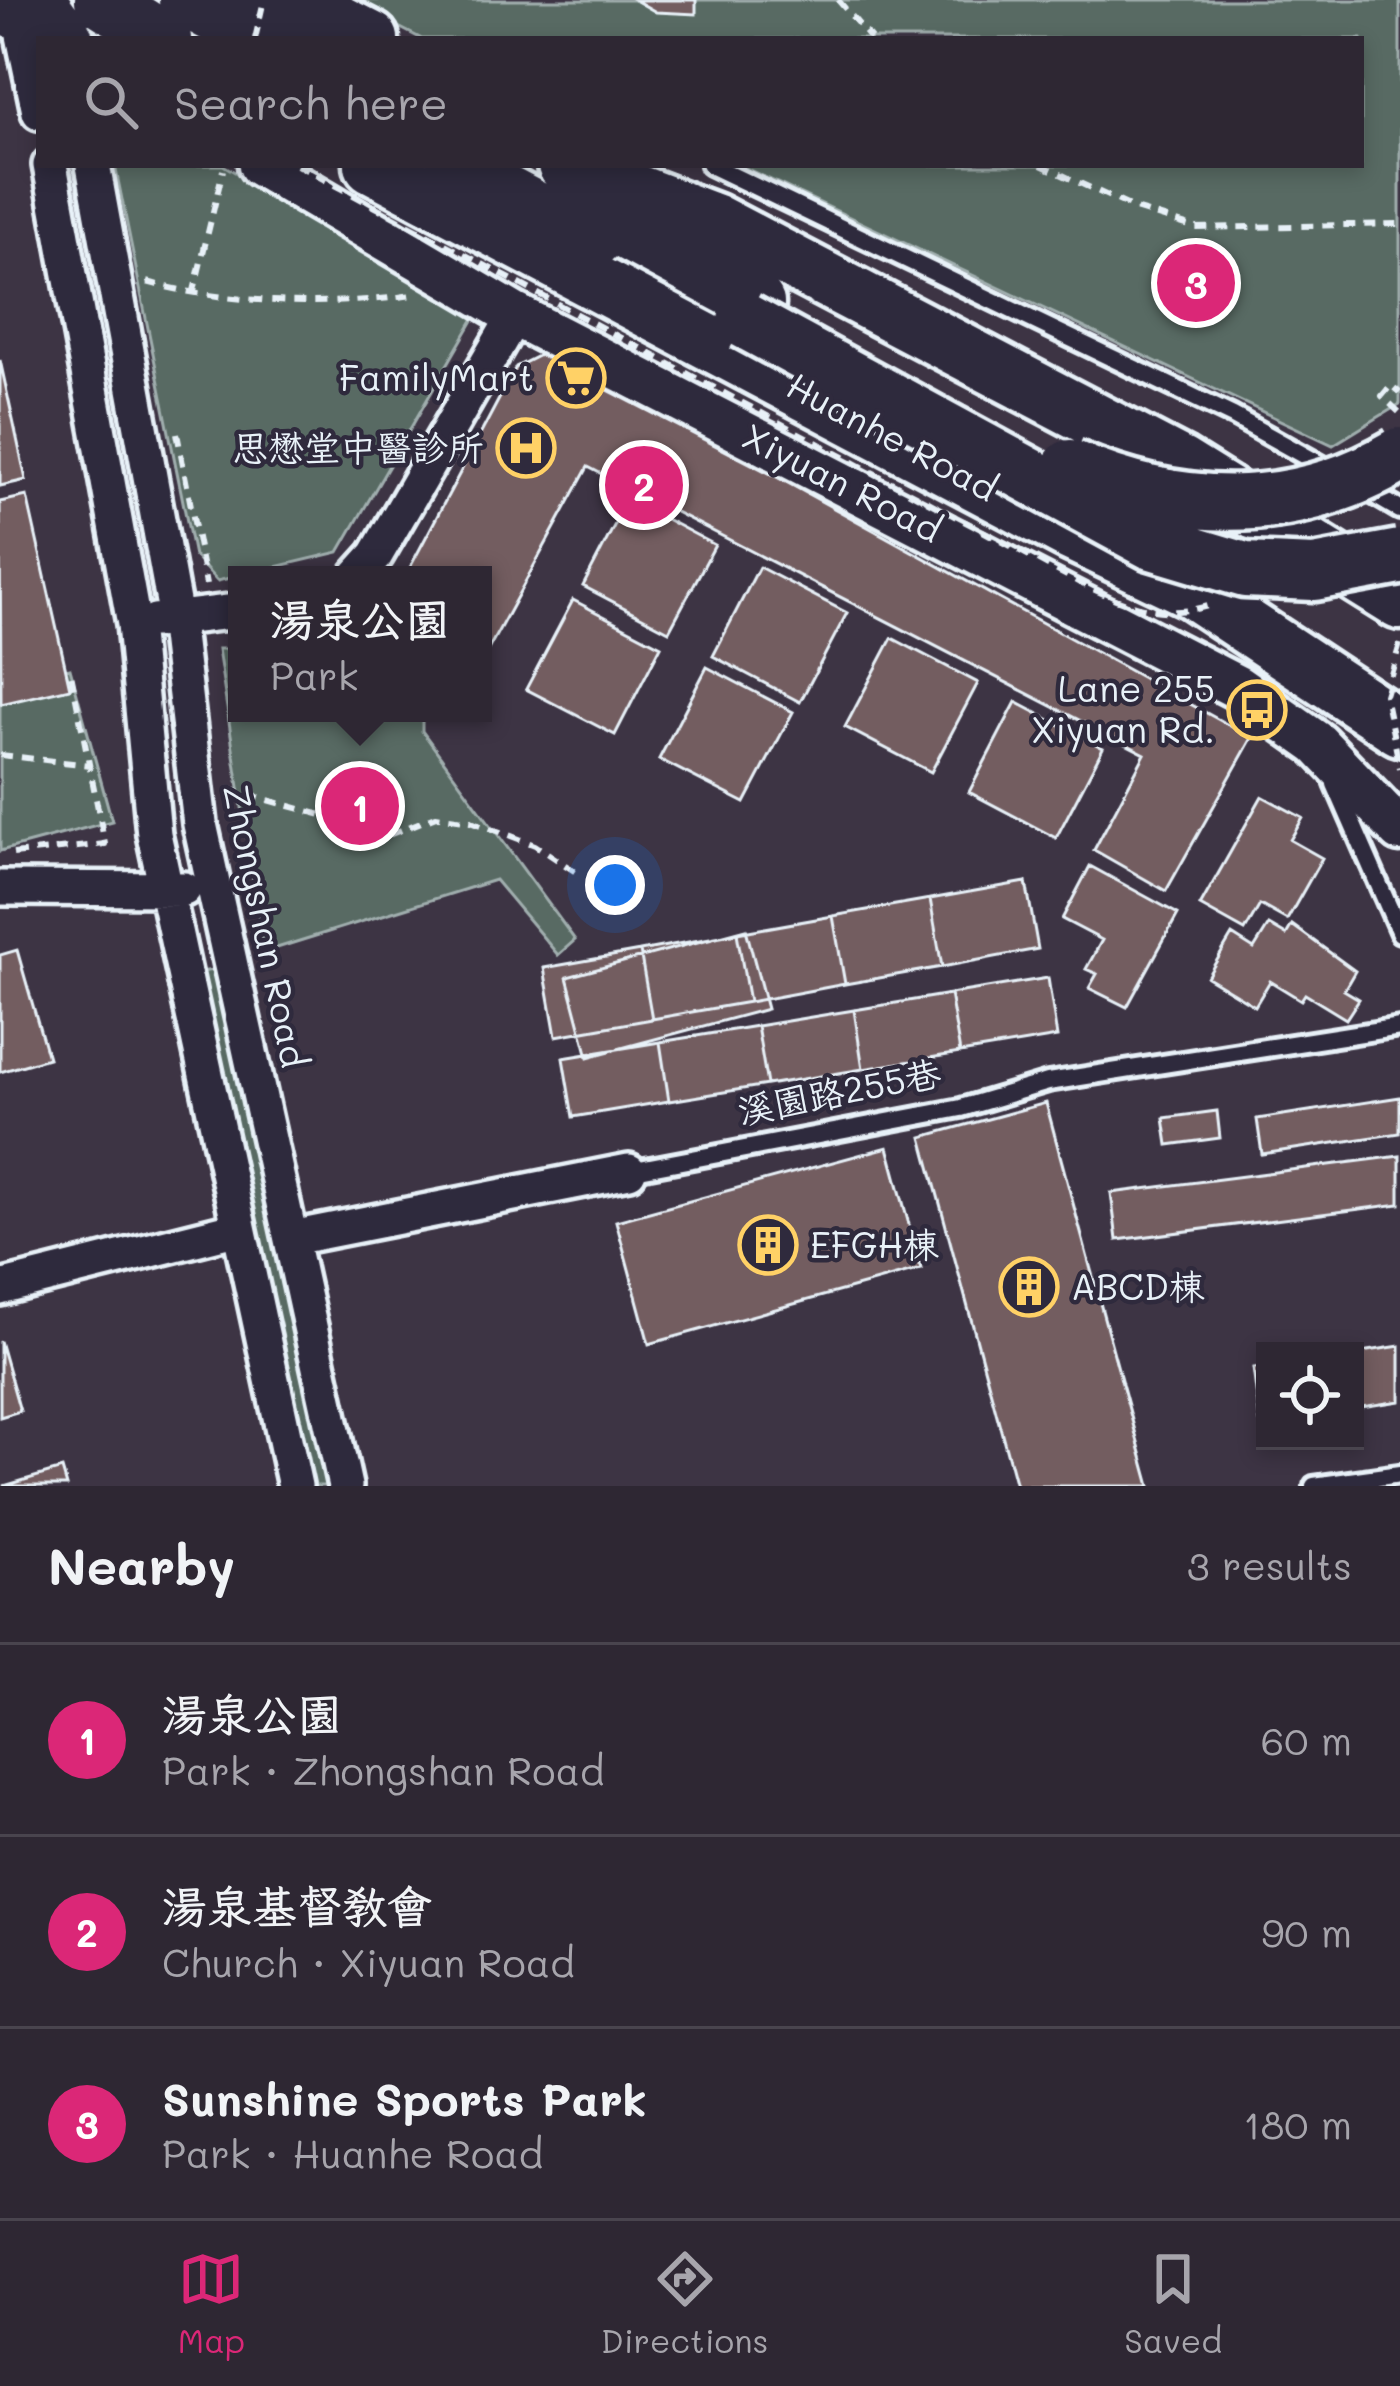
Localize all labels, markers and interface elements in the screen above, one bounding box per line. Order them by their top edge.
search box [36,36,1364,168]
icon: search [78,69,144,135]
text: Search here [174,73,448,131]
pin: 3 [1157,238,1235,328]
supermarket icon: FamilyMart [545,347,607,409]
place label: FamilyMart [339,353,534,401]
street label: Huanhe Road [779,361,1006,511]
street label: Xiyuan Road [735,411,950,553]
hospital icon: 思懋堂中醫診所 [495,417,557,479]
place label: 思懋堂中醫診所 [232,423,484,470]
pin: 2 [605,440,683,530]
popup [228,566,492,722]
text: 湯泉公園 [270,589,450,647]
text: Park [270,649,358,700]
place label: Lane 255 Xiyuan Rd. [1031,664,1215,753]
bus stop icon: Lane 255 Xiyuan Rd. [1226,679,1288,741]
pin: 1 [321,761,399,851]
street label: Zhongshan Road [214,780,319,1071]
your location [585,855,645,915]
street label: 溪園路255巷 [733,1048,944,1133]
building icon: EFGH棟 [737,1214,799,1276]
place label: EFGH棟 [810,1220,939,1267]
building icon: ABCD棟 [998,1256,1060,1318]
place label: ABCD棟 [1071,1262,1205,1309]
map controls [1256,1342,1364,1450]
button: locate [1256,1342,1364,1450]
text: Nearby [48,1531,235,1598]
text: 3 results [1187,1539,1352,1590]
text: 湯泉公園 [162,1684,342,1742]
text: 1 [78,1714,96,1765]
text: 60 m [1261,1714,1352,1765]
text: Park · Zhongshan Road [162,1744,604,1795]
text: 湯泉基督教會 [162,1876,432,1934]
text: 2 [76,1906,98,1957]
text: 90 m [1261,1906,1352,1957]
text: Church · Xiyuan Road [162,1936,575,1987]
text: Sunshine Sports Park [162,2069,647,2127]
text: 3 [75,2098,99,2149]
text: 180 m [1243,2098,1352,2149]
text: Park · Huanhe Road [162,2127,543,2178]
tab: Map [178,2246,245,2361]
tab: Directions [601,2246,768,2361]
tab: Saved [1124,2246,1222,2361]

